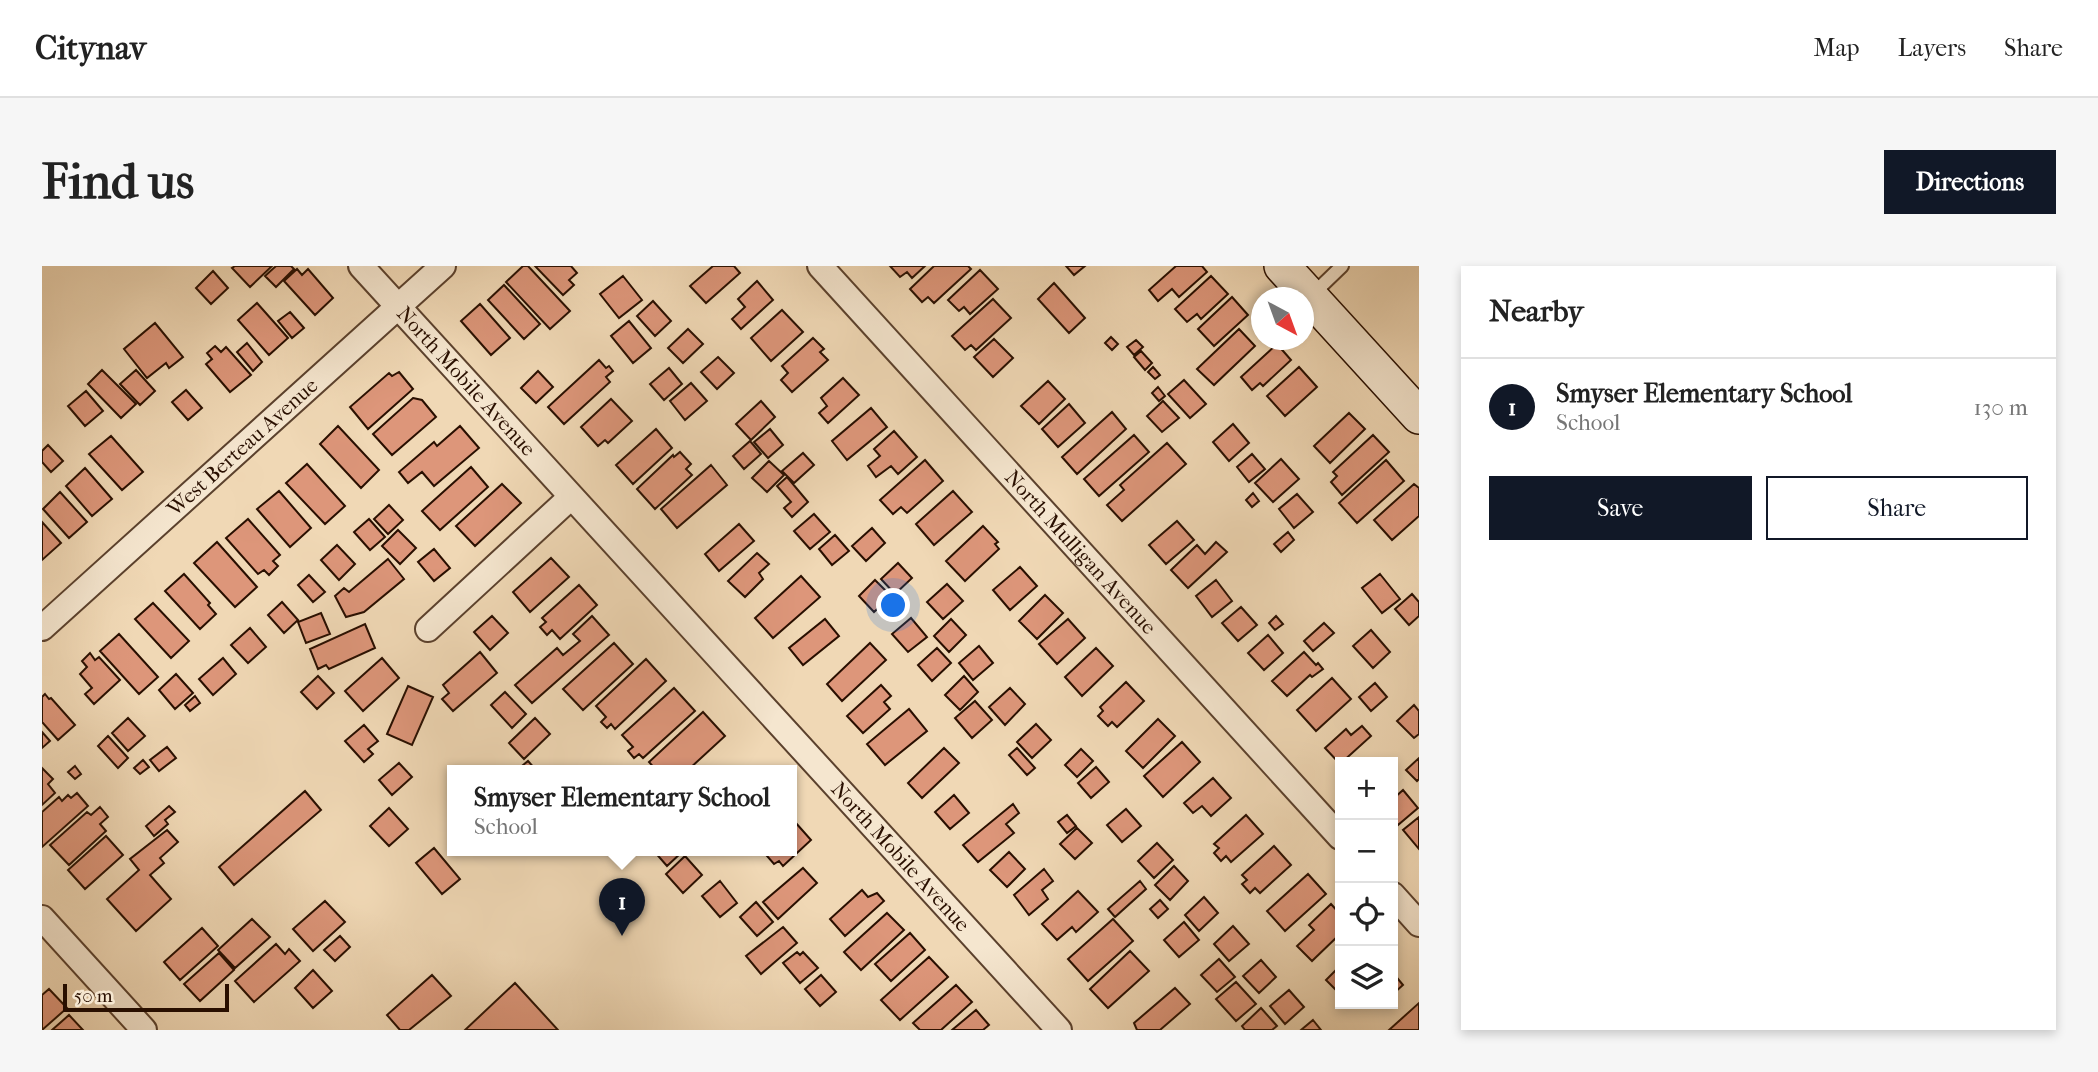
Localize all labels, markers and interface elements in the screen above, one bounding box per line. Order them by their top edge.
text: Citynav [35,29,146,68]
text: Map [1814,34,1860,62]
text: Layers [1898,34,1966,62]
text: Share [2004,34,2063,62]
button: Directions [1884,150,2056,214]
text: Find us [42,153,194,211]
north arrow [1251,287,1314,350]
text: Nearby [1489,294,1584,329]
street label: North Mobile Avenue [392,301,540,461]
street label: West Berteau Avenue [162,373,323,522]
text: Smyser Elementary School [1556,378,1853,409]
text: 1 [1508,394,1516,421]
text: 130 m [1974,394,2028,421]
text: School [1556,409,1620,436]
street label: North Mulligan Avenue [1000,465,1161,639]
button: Save [1489,476,1752,540]
button: Share [1766,476,2028,540]
your location [876,588,910,622]
map controls [1335,757,1398,1009]
button: + [1335,757,1398,820]
popup [447,765,797,856]
street label: North Mobile Avenue [826,777,975,936]
text: Smyser Elementary School [474,782,770,813]
text: School [474,813,538,840]
button: − [1335,820,1398,883]
pin: 1 [599,878,645,936]
button: locate [1335,883,1398,946]
button: layers [1335,946,1398,1009]
scale bar [63,981,229,1013]
text: 50 m [74,985,113,1007]

